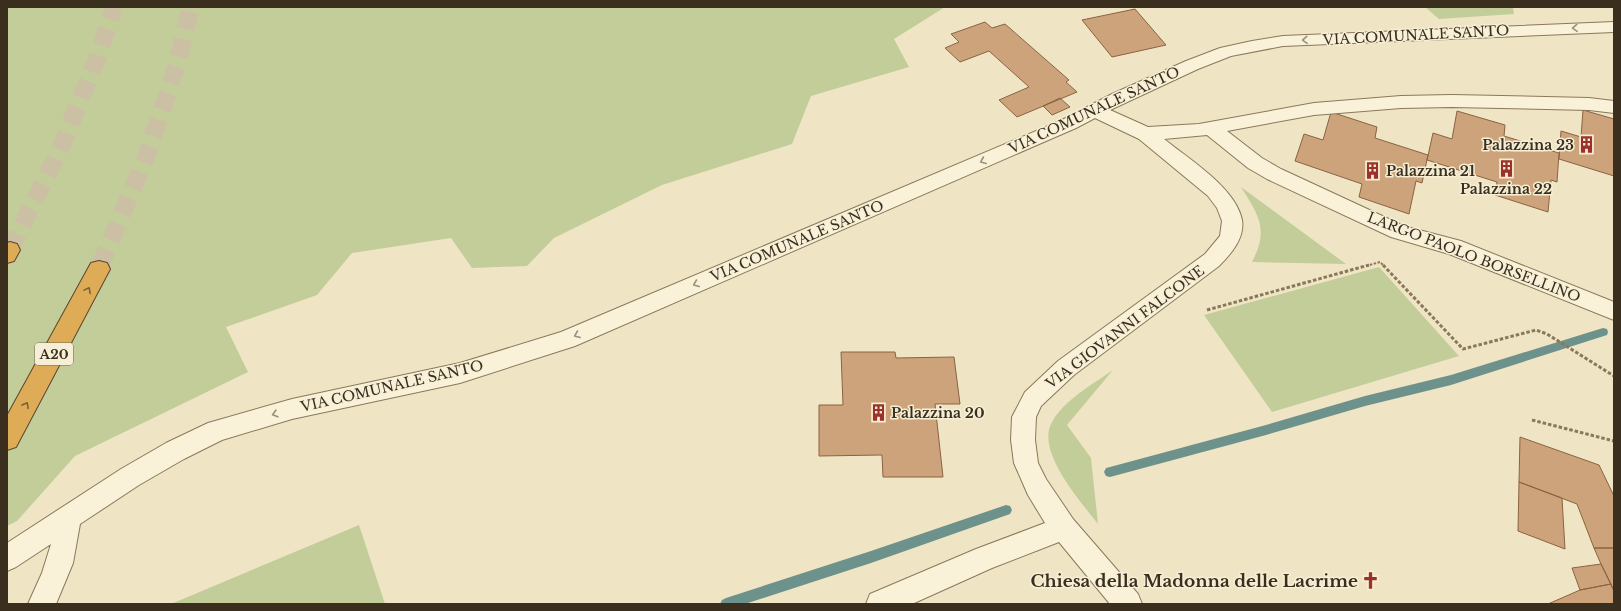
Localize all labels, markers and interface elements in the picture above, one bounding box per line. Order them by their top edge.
street label: VIA COMUNALE SANTO [1321,21,1510,49]
one-way arrow [1572,24,1578,33]
one-way arrow [1302,36,1308,45]
street label: VIA COMUNALE SANTO [1005,62,1182,158]
building icon: Palazzina 23 [1577,135,1597,155]
place label: Palazzina 23 [1482,136,1574,154]
one-way arrow [980,156,987,164]
building icon: Palazzina 22 [1496,159,1516,179]
building icon: Palazzina 21 [1363,161,1383,181]
place label: Palazzina 21 [1386,162,1475,180]
place label: Palazzina 22 [1460,180,1552,198]
street label: VIA COMUNALE SANTO [707,196,887,286]
street label: LARGO PAOLO BORSELLINO [1365,208,1583,306]
street label: VIA GIOVANNI FALCONE [1041,261,1208,393]
one-way arrow [693,280,700,288]
one-way arrow [83,287,91,295]
one-way arrow [573,330,581,338]
road number: A20 [35,343,73,365]
street label: VIA COMUNALE SANTO [298,356,485,416]
one-way arrow [22,402,29,409]
building icon: Palazzina 20 [868,403,888,423]
place label: Palazzina 20 [891,404,985,422]
one-way arrow [272,409,279,418]
place label: Chiesa della Madonna delle Lacrime [1030,571,1358,592]
church icon: Chiesa della Madonna delle Lacrime [1361,571,1381,591]

